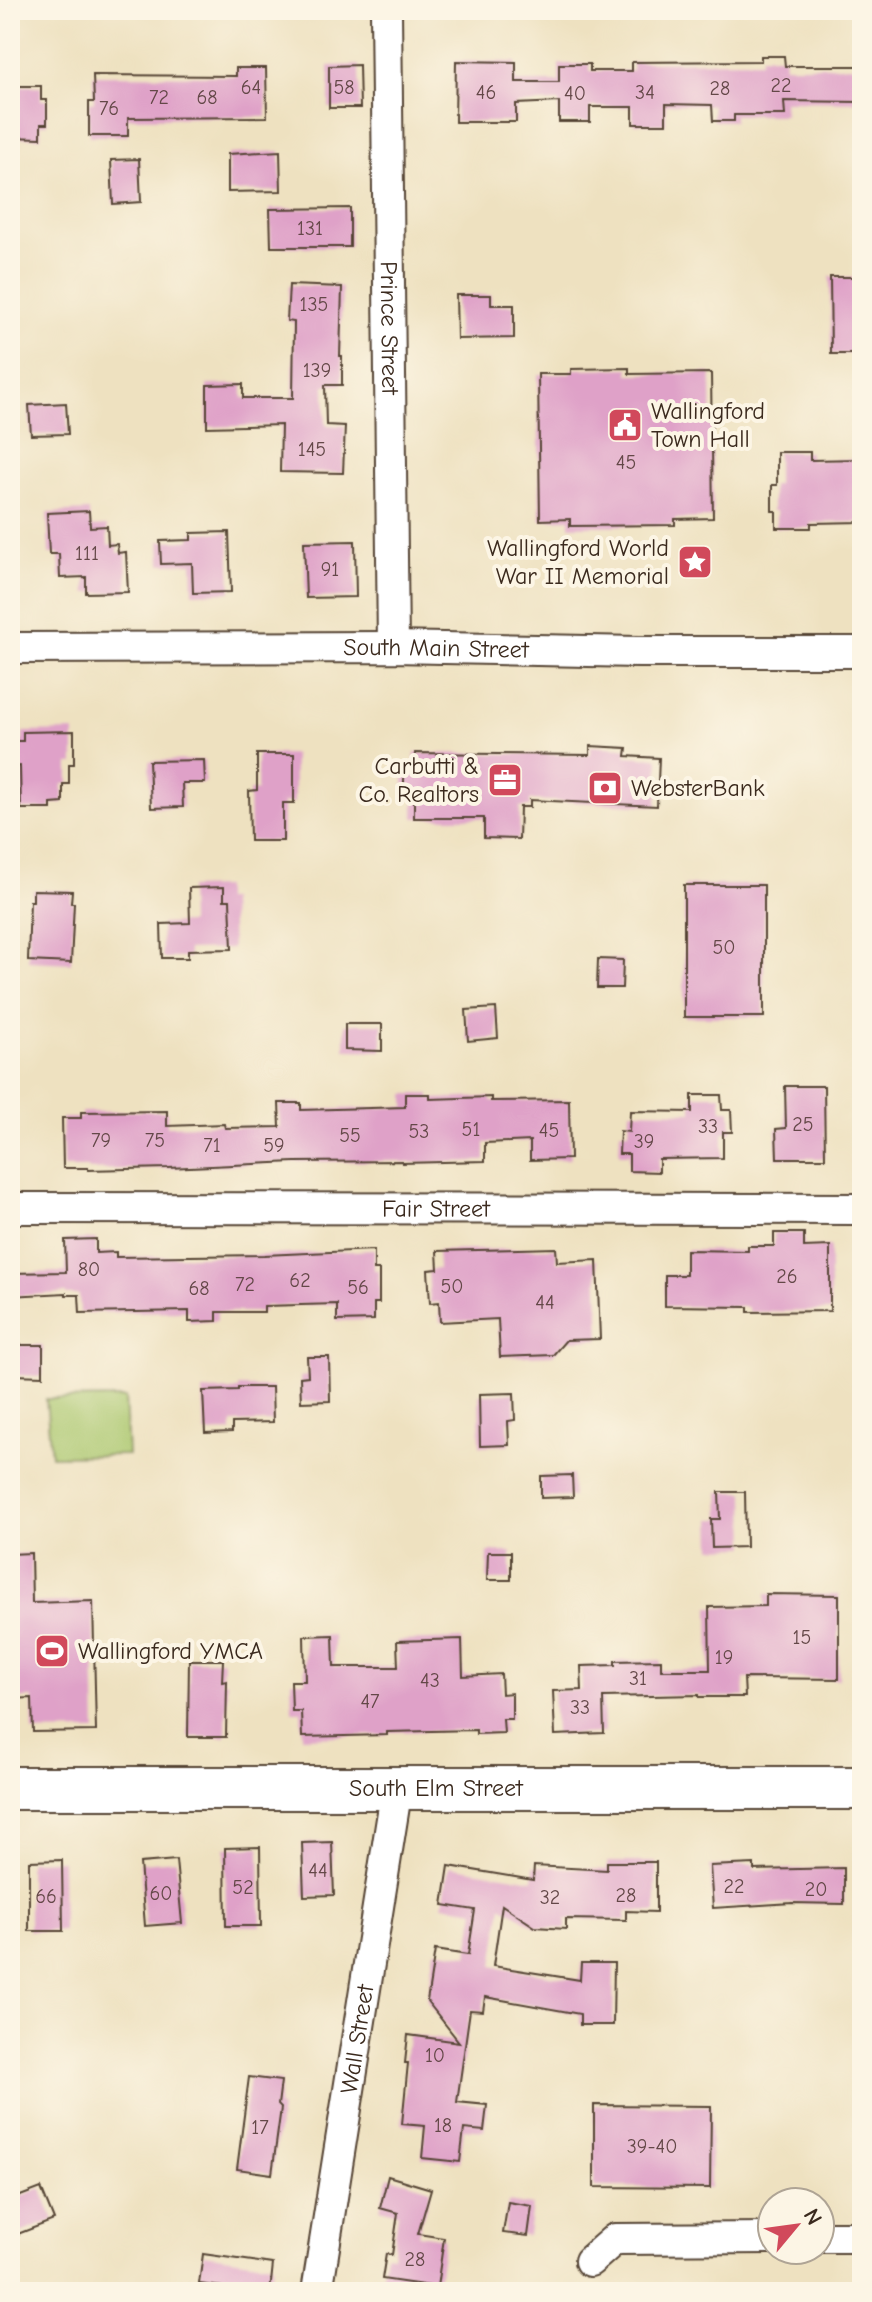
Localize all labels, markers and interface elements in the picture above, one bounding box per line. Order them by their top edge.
house number: 22 [771,74,791,97]
house number: 64 [241,76,261,99]
house number: 58 [333,76,355,99]
house number: 28 [710,77,730,100]
house number: 46 [476,81,496,104]
house number: 34 [635,81,655,104]
house number: 40 [564,82,586,105]
house number: 72 [149,86,169,109]
house number: 68 [196,86,218,109]
house number: 76 [99,97,119,120]
house number: 131 [297,217,323,240]
street label: Prince Street [375,261,404,396]
house number: 135 [300,293,328,316]
house number: 139 [303,359,331,382]
place label: Wallingford Town Hall [651,397,765,453]
public building icon: Wallingford Town Hall [606,406,644,444]
house number: 145 [298,438,326,461]
house number: 45 [616,451,636,474]
place label: Wallingford World War II Memorial [487,534,669,590]
house number: 111 [75,542,99,565]
place icon: Wallingford World War II Memorial [676,543,714,581]
house number: 91 [321,558,339,581]
street label: South Main Street [343,633,530,664]
place label: Carbutti & Co. Realtors [358,752,479,808]
office icon: Carbutti & Co. Realtors [486,761,524,799]
bank icon: WebsterBank [586,769,624,807]
place label: WebsterBank [631,774,765,802]
house number: 50 [712,936,736,959]
house number: 25 [792,1113,814,1136]
house number: 33 [698,1115,718,1138]
house number: 51 [462,1118,480,1141]
house number: 45 [539,1119,559,1142]
house number: 53 [409,1120,429,1143]
house number: 55 [339,1124,361,1147]
house number: 79 [91,1129,111,1152]
house number: 75 [145,1129,165,1152]
house number: 39 [634,1130,654,1153]
house number: 71 [203,1134,221,1157]
house number: 59 [263,1134,285,1157]
street label: Fair Street [382,1194,491,1223]
house number: 80 [78,1258,100,1281]
house number: 26 [776,1265,798,1288]
house number: 62 [289,1269,311,1292]
house number: 72 [235,1273,255,1296]
house number: 50 [440,1275,464,1298]
house number: 56 [347,1276,369,1299]
house number: 68 [188,1277,210,1300]
house number: 44 [535,1291,555,1314]
house number: 15 [793,1626,811,1649]
sports icon: Wallingford YMCA [33,1632,71,1670]
place label: Wallingford YMCA [78,1637,263,1665]
house number: 19 [715,1646,733,1669]
house number: 31 [629,1667,647,1690]
house number: 43 [420,1669,440,1692]
house number: 47 [360,1690,380,1713]
house number: 33 [570,1696,590,1719]
street label: South Elm Street [349,1774,524,1802]
house number: 44 [308,1859,328,1882]
house number: 22 [724,1875,744,1898]
house number: 52 [232,1876,254,1899]
house number: 20 [805,1878,827,1901]
house number: 60 [149,1882,173,1905]
house number: 28 [616,1884,636,1907]
house number: 66 [35,1885,57,1908]
house number: 32 [540,1886,560,1909]
street label: Wall Street [335,1981,380,2096]
house number: 10 [425,2044,445,2067]
house number: 18 [434,2114,452,2137]
house number: 17 [251,2116,269,2139]
house number: 39-40 [627,2135,677,2158]
north arrow [756,2186,836,2266]
text: N [798,2204,827,2229]
house number: 28 [405,2248,425,2271]

